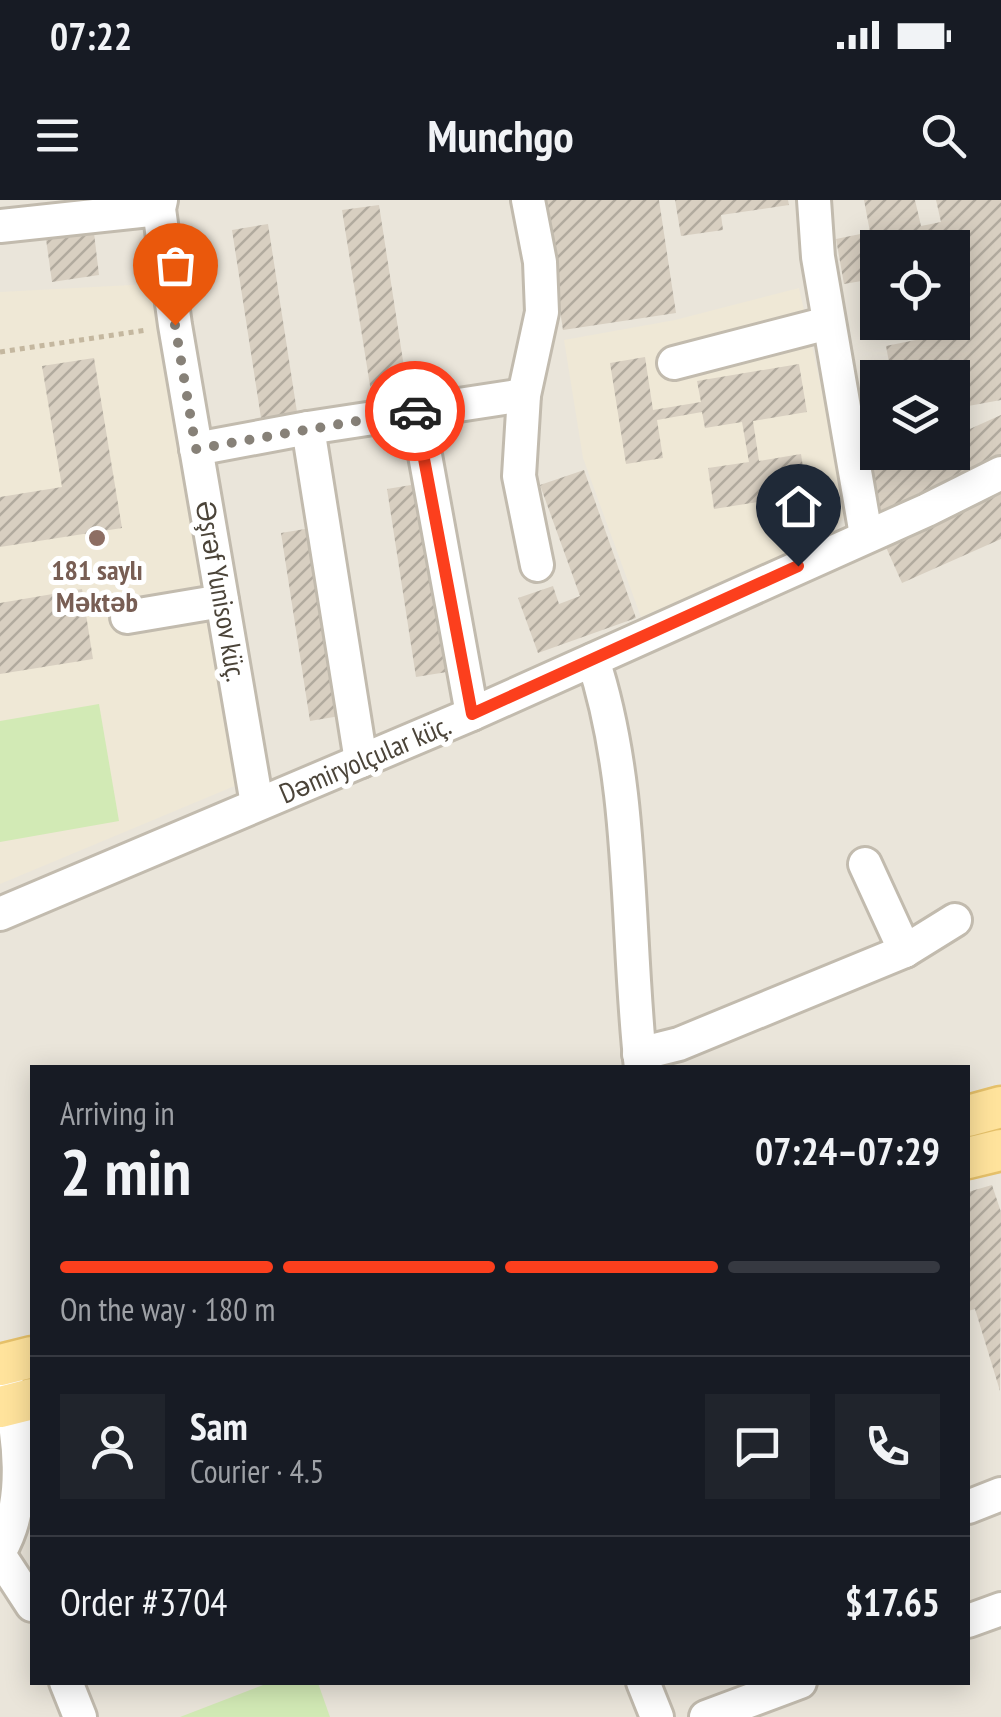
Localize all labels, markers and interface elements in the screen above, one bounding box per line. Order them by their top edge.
text: 07:22 [50,11,132,60]
text: Munchgo [427,106,574,164]
icon: menu [30,108,85,163]
icon: search [916,108,971,163]
pin [133,223,218,326]
map controls [860,230,970,470]
button: locate [860,230,970,340]
icon: bag [148,238,203,293]
button: layers [860,360,970,470]
courier [365,361,465,461]
icon: car [388,384,443,439]
pin [756,464,841,567]
icon: home [771,479,826,534]
street label: Əşrəf Yunisov küç. [187,498,256,684]
marker: 181 saylı Məktəb [86,527,108,549]
place label: 181 saylı Məktəb [51,551,143,620]
street label: Dəmiryolçular küç. [273,706,456,811]
text: Arriving in [60,1092,175,1134]
text: 07:24–07:29 [755,1126,940,1175]
text: 2 min [60,1129,191,1213]
text: On the way · 180 m [60,1288,275,1330]
button: person [60,1394,165,1499]
button: chat [705,1394,810,1499]
button: phone [835,1394,940,1499]
text: Sam [190,1401,248,1450]
text: Courier · 4.5 [190,1450,324,1492]
text: Order #3704 [60,1577,227,1626]
text: $17.65 [845,1577,940,1626]

